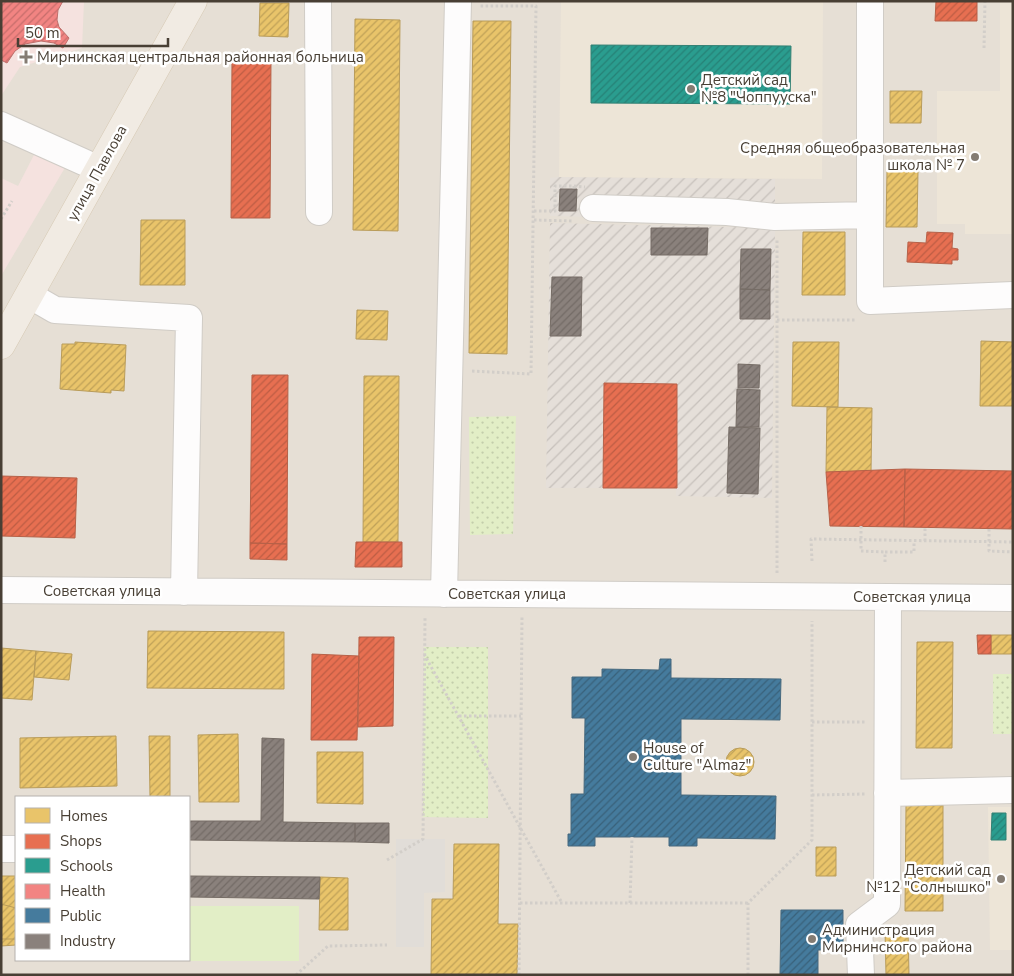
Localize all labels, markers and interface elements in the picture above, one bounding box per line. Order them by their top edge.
scale bar [18,15,168,47]
text: 50 m [25,23,60,43]
place label: Мирнинская центральная районная больница [37,47,364,67]
marker: Мирнинская центральная районная больница [19,50,33,64]
place label: Детский сад №8 "Чоппууска" [701,70,817,107]
marker: Детский сад №8 "Чоппууска" [685,83,697,95]
street label: улица Павлова [62,121,132,225]
place label: Cредняя общеобразовательная школа № 7 [740,138,965,175]
marker: Cредняя общеобразовательная школа № 7 [969,151,981,163]
street label: Советская улица [43,581,161,601]
street label: Советская улица [448,584,566,604]
street label: Советская улица [853,587,971,607]
place label: House of Culture "Almaz" [643,738,751,775]
marker: House of Culture "Almaz" [627,751,639,763]
legend [15,796,190,961]
text: Homes [60,806,108,826]
text: Shops [60,831,102,851]
text: Schools [60,856,113,876]
place label: Детский сад №12 "Солнышко" [866,860,991,897]
marker: Детский сад №12 "Солнышко" [995,873,1007,885]
text: Health [60,881,105,901]
text: Public [60,906,101,926]
place label: Администрация Мирнинского района [822,920,972,957]
text: Industry [60,931,116,951]
marker: Администрация Мирнинского района [806,933,818,945]

